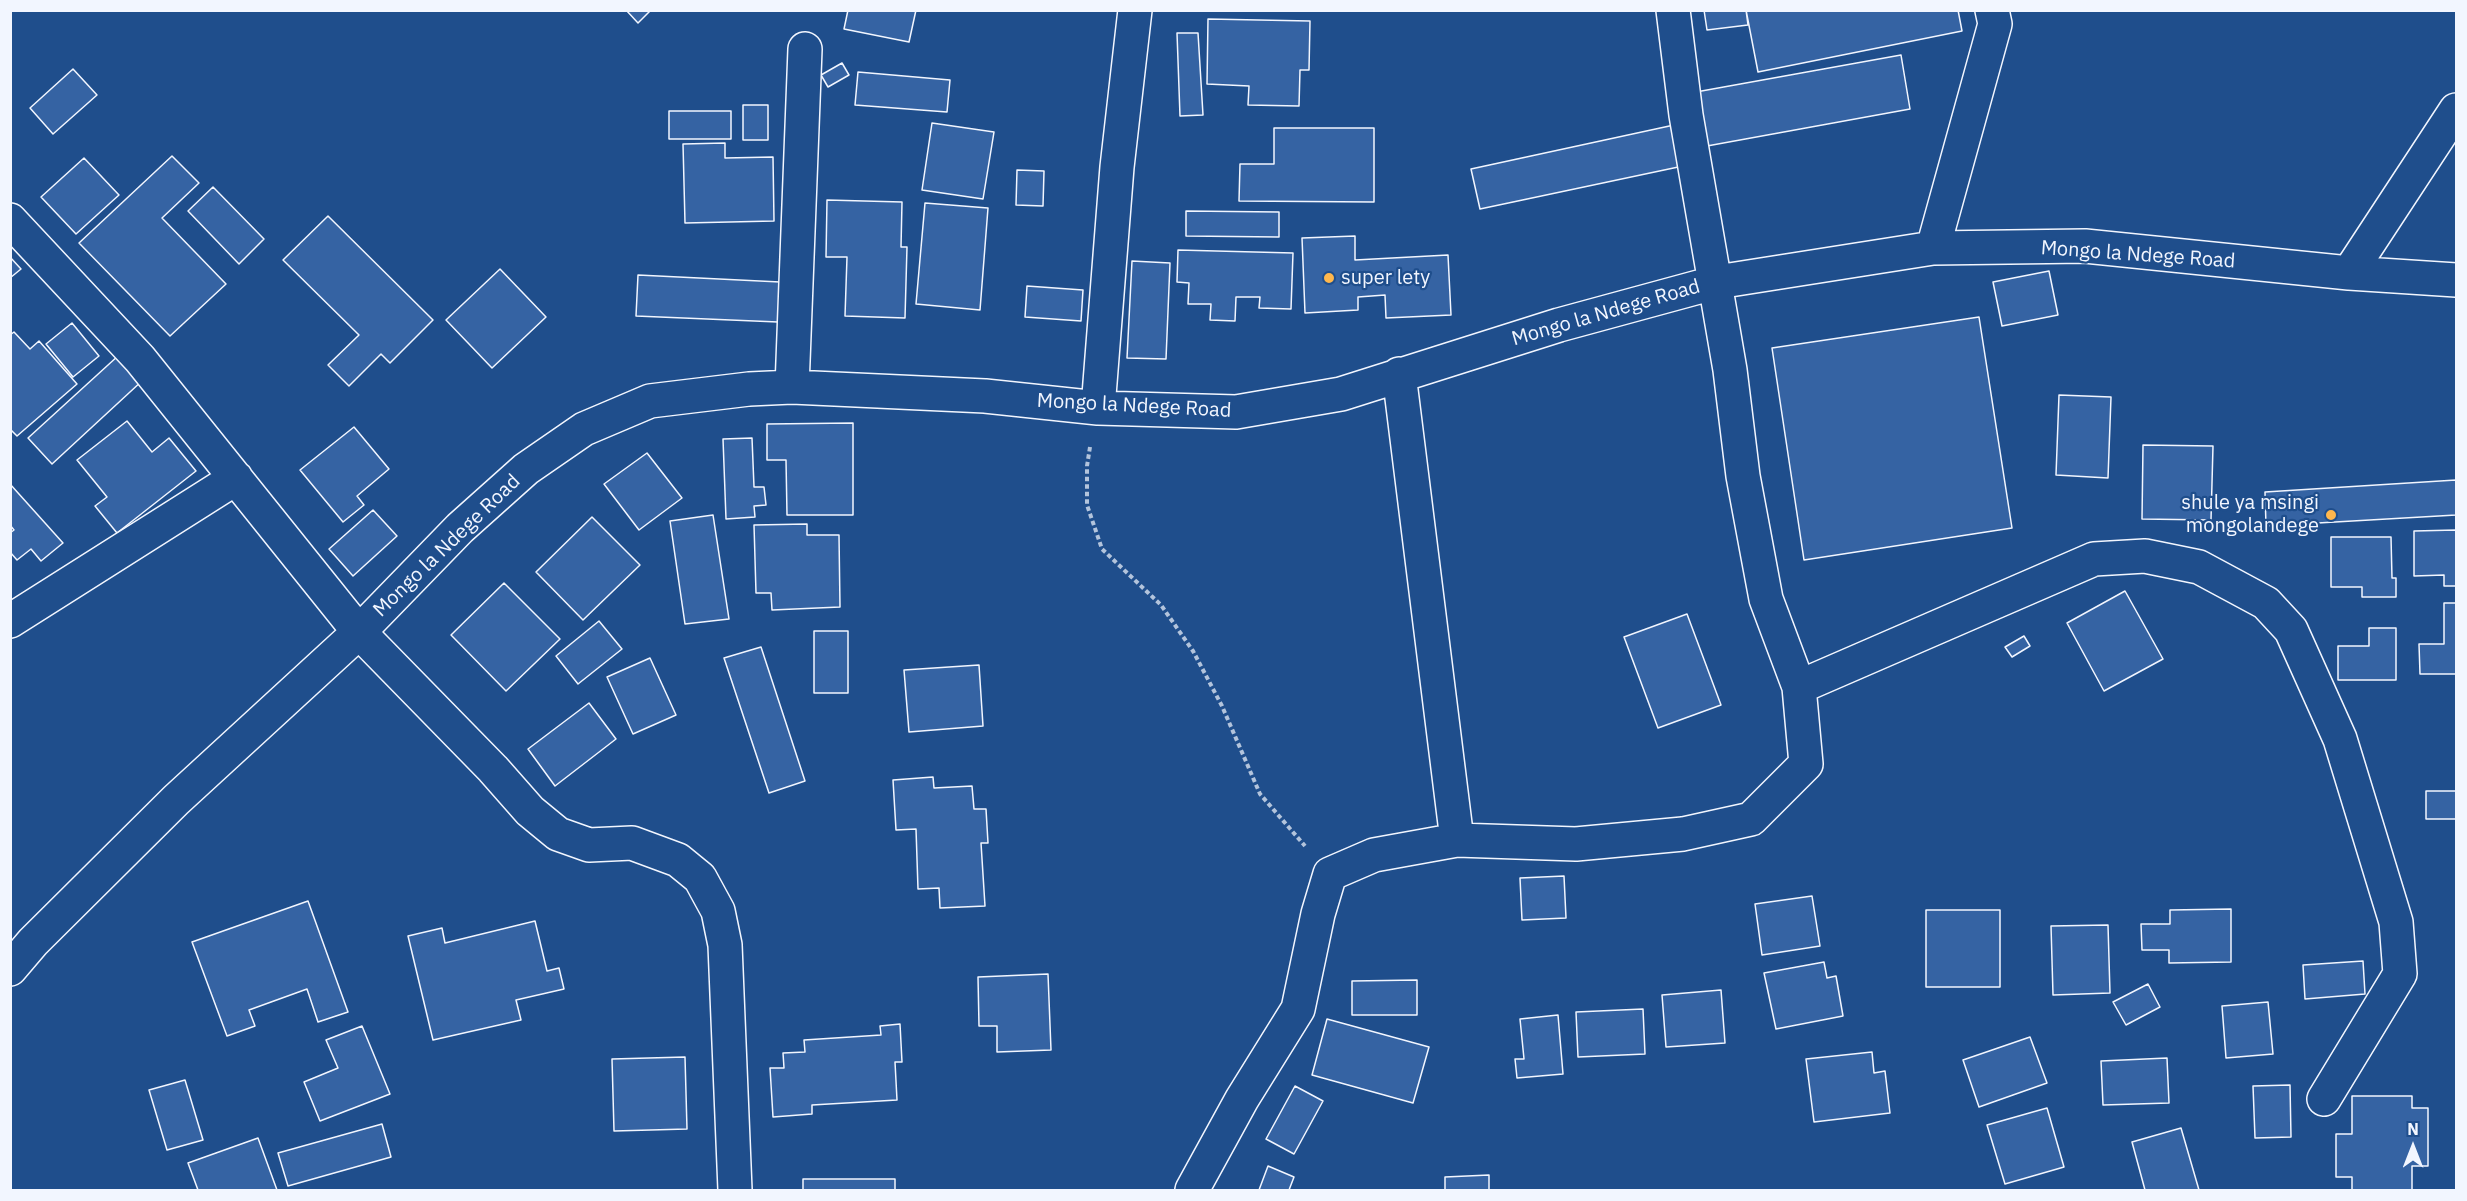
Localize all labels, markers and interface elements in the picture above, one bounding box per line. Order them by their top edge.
street label: Mongo la Ndege Road [2040,236,2236,274]
place label: super lety [1341,266,1430,290]
marker: super lety [1322,271,1336,285]
street label: Mongo la Ndege Road [1509,275,1703,351]
street label: Mongo la Ndege Road [1036,389,1232,423]
street label: Mongo la Ndege Road [369,470,525,622]
place label: shule ya msingi mongolandege [2181,491,2319,538]
marker: shule ya msingi mongolandege [2324,508,2338,522]
north arrow [2383,1117,2443,1177]
text: N [2407,1119,2419,1139]

